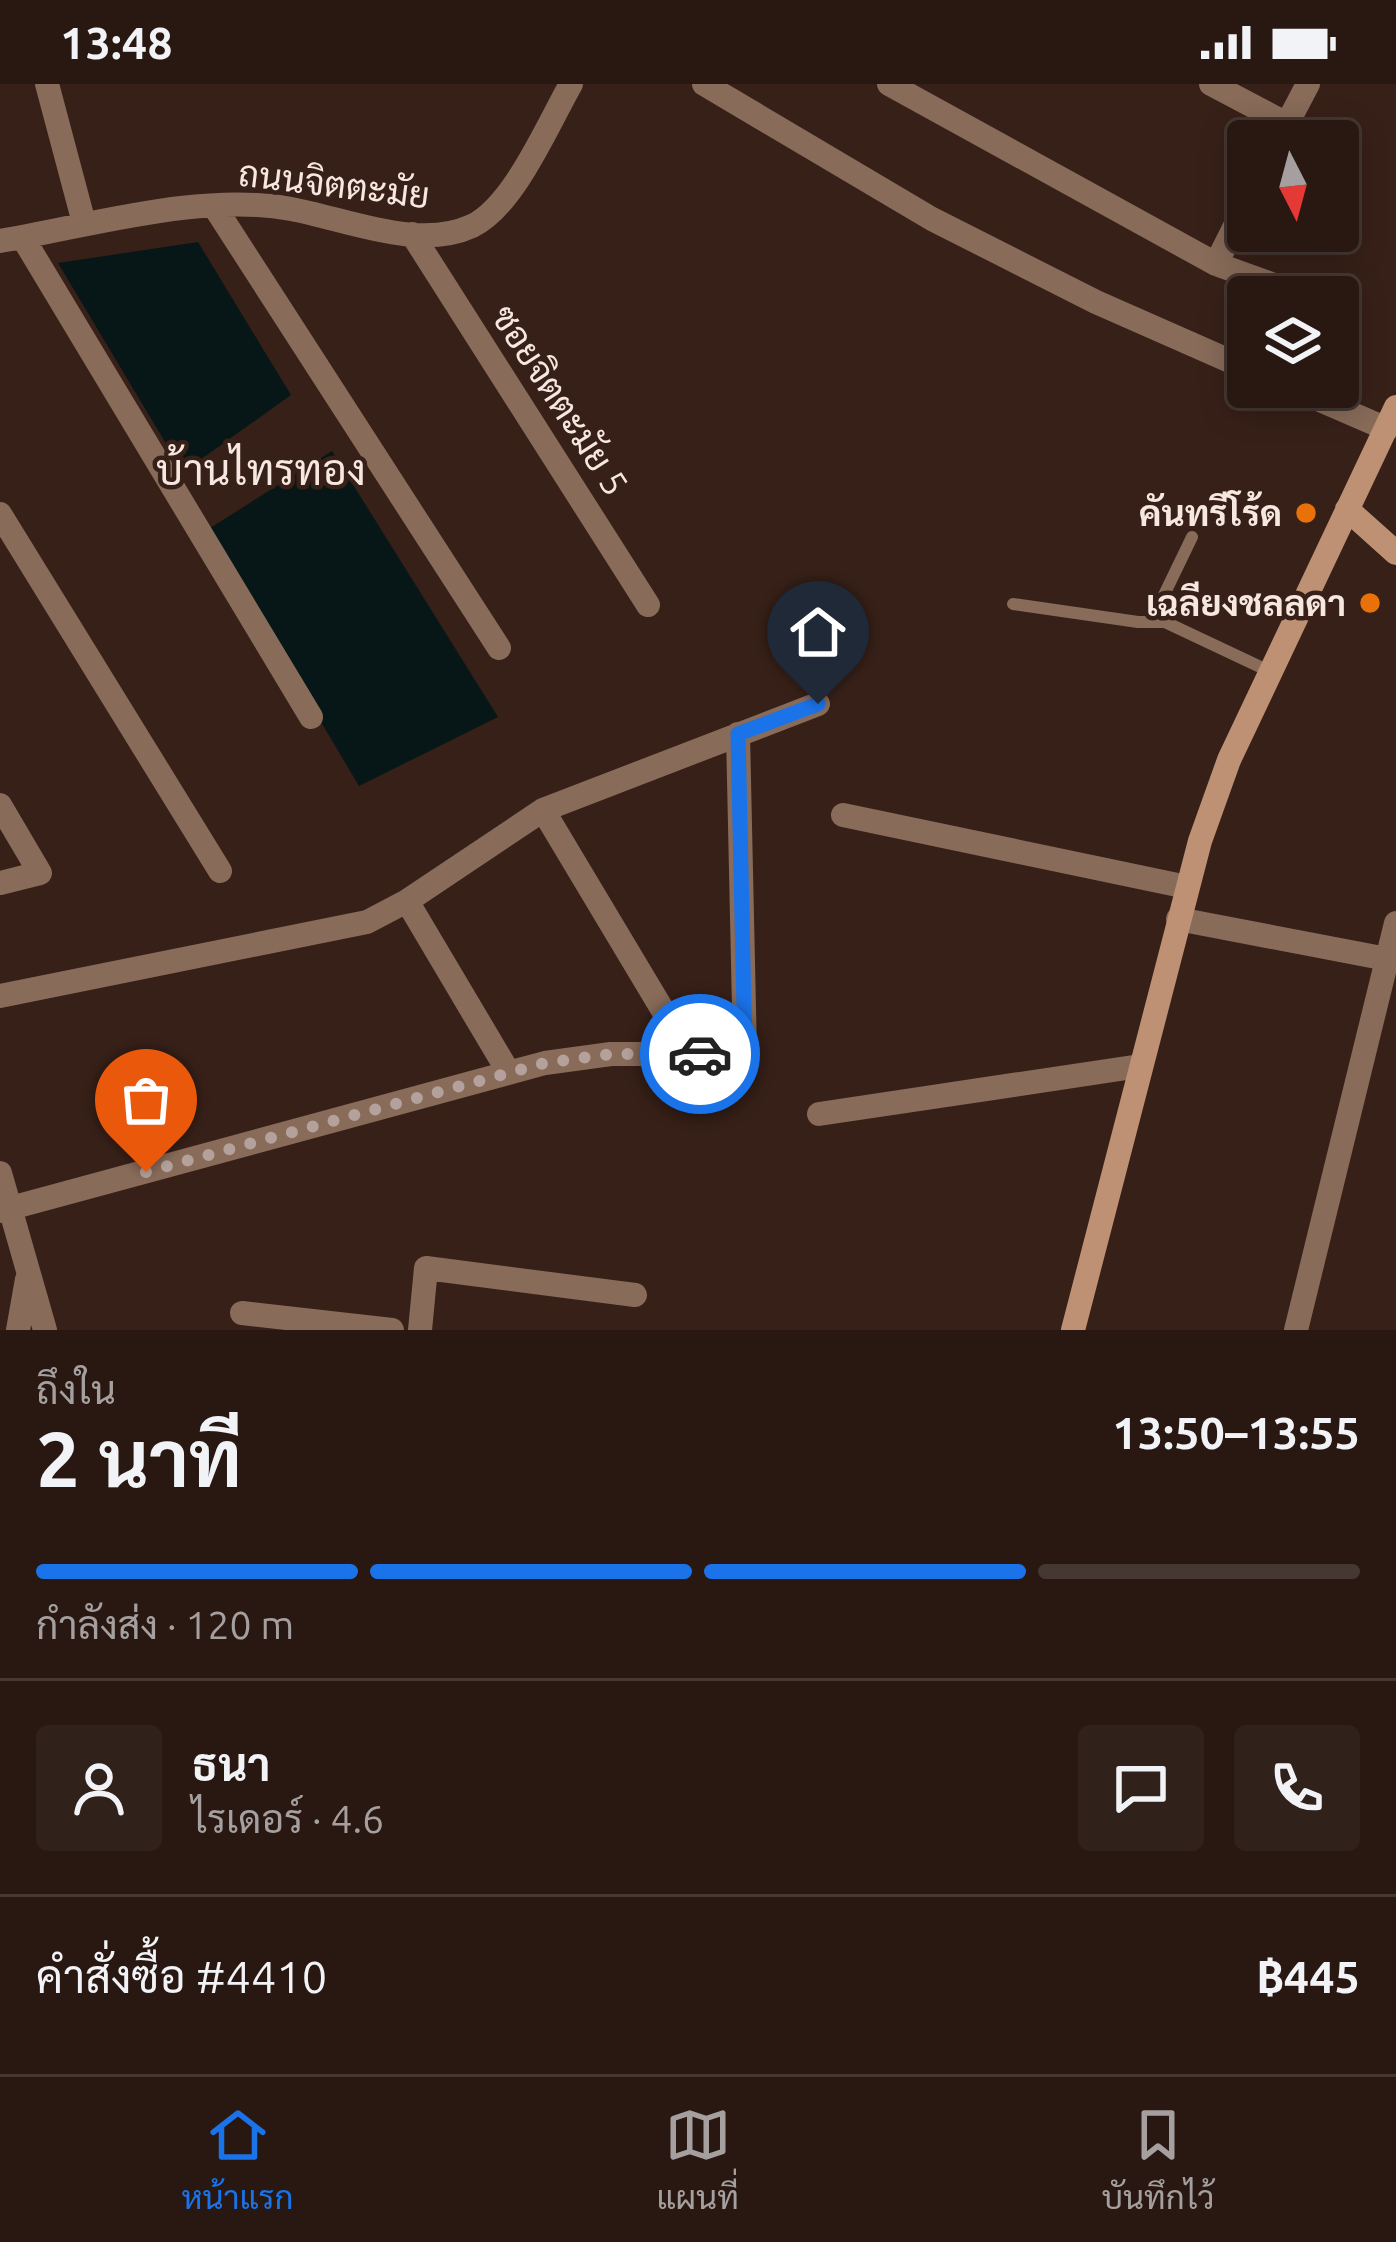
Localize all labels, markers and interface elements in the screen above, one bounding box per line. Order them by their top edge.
text: 13:48 [60,17,173,68]
north arrow [1227,120,1359,252]
map controls [1227,120,1359,408]
street label: ถนนจิตตะมัย [236,151,432,216]
button: layers [1227,276,1359,408]
street label: ซอยจิตตะมัย 5 [484,297,637,502]
district label: บ้านไทรทอง [156,443,366,493]
place label: คันทรีโร้ด [1139,490,1282,533]
marker: คันทรีโร้ด [1293,500,1319,526]
pin [767,581,869,704]
place label: เฉลียงชลลดา [1146,581,1346,623]
marker: เฉลียงชลลดา [1357,590,1383,616]
icon: home [785,599,851,665]
courier [640,994,760,1114]
icon: car [667,1021,733,1087]
pin [95,1049,197,1172]
icon: bag [113,1067,179,1133]
text: ถึงใน [36,1368,116,1411]
text: 13:50–13:55 [1112,1407,1360,1458]
text: 2 นาที [36,1414,242,1502]
text: กำลังส่ง · 120 m [36,1603,294,1646]
button: person [36,1725,162,1851]
button: chat [1078,1725,1204,1851]
button: phone [1234,1725,1360,1851]
text: ธนา [192,1739,270,1790]
text: ไรเดอร์ · 4.6 [192,1797,384,1840]
text: คำสั่งซื้อ #4410 [36,1951,327,2002]
text: ฿445 [1257,1951,1360,2002]
tab: หน้าแรก [181,2102,294,2217]
tab: แผนที่ [656,2102,739,2217]
tab: บันทึกไว้ [1102,2102,1215,2217]

